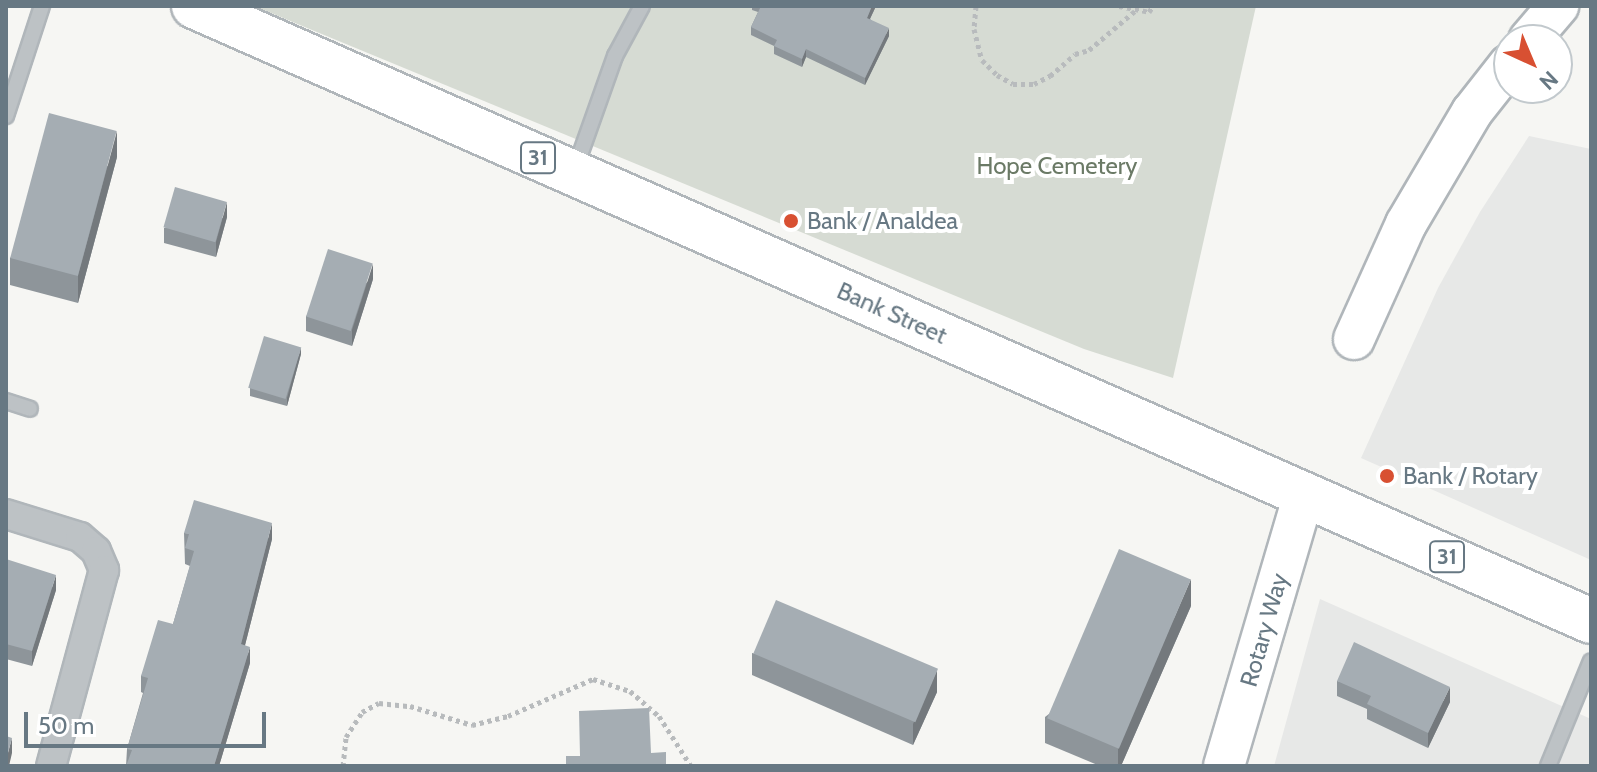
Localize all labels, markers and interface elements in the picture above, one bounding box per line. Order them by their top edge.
north arrow [1493,24,1573,104]
text: N [1534,65,1564,95]
road number: 31 [520,140,556,176]
park label: Hope Cemetery [977,152,1137,180]
place label: Bank / Analdea [807,207,958,235]
marker: Bank / Analdea [782,212,800,230]
street label: Bank Street [833,276,951,350]
place label: Bank / Rotary [1403,462,1538,490]
marker: Bank / Rotary [1378,467,1396,485]
road number: 31 [1429,539,1465,575]
street label: Rotary Way [1234,570,1294,690]
scale bar [28,696,270,746]
text: 50 m [38,711,94,740]

